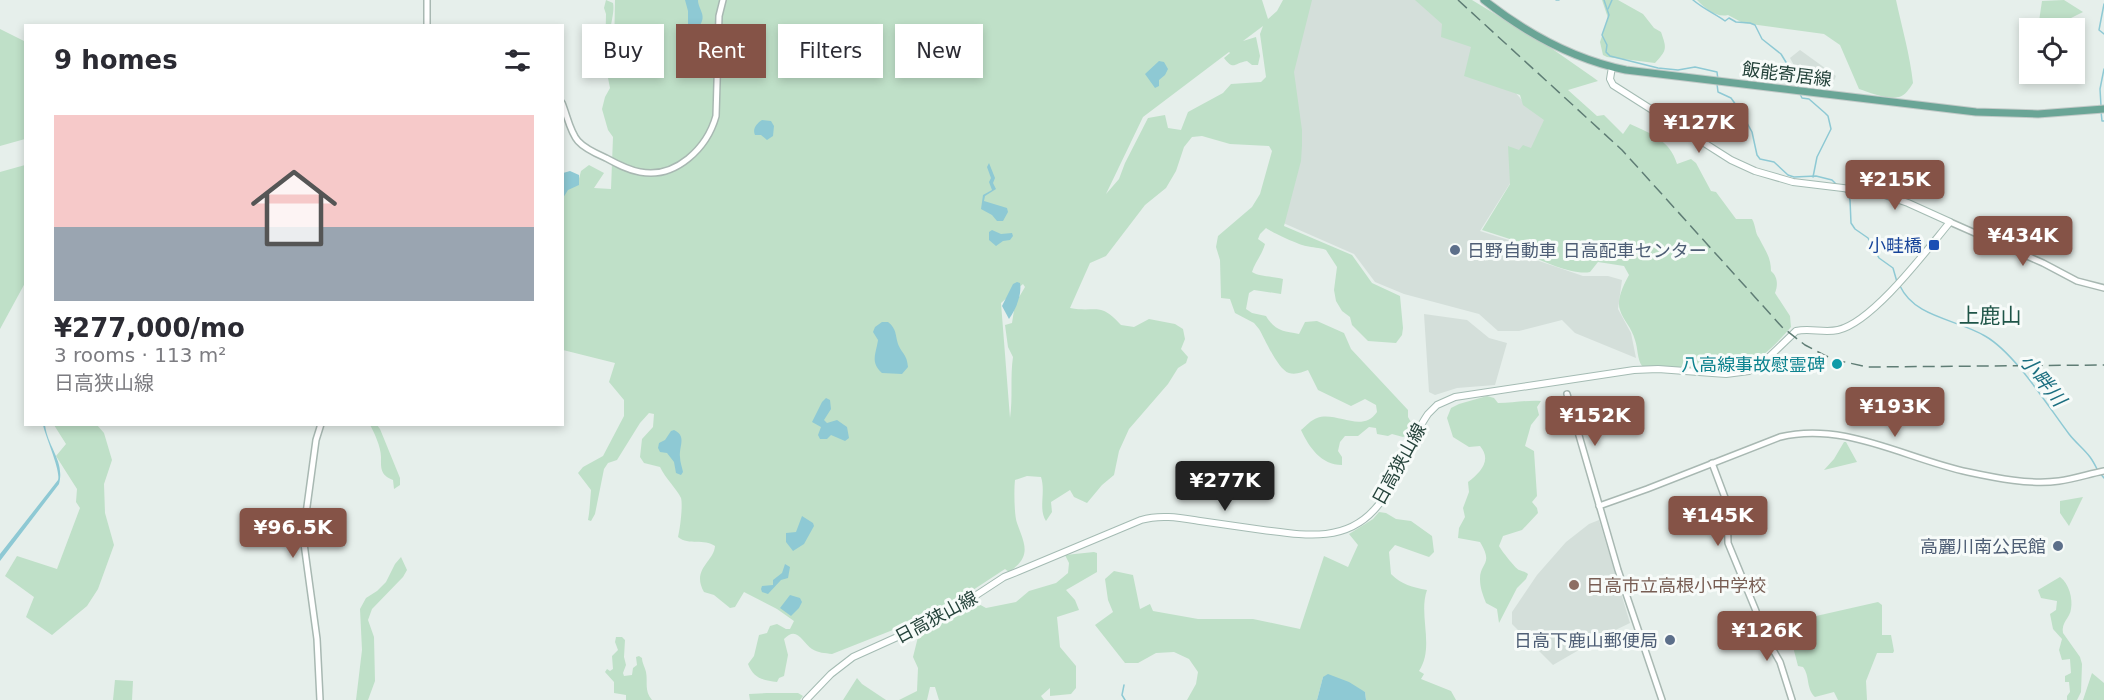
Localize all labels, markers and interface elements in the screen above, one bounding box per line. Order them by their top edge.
map controls [2019,18,2085,84]
button: locate [2019,18,2085,84]
chip: Buy [582,24,664,78]
chip: Rent [676,24,766,78]
chip: Filters [778,24,883,78]
chip: New [895,24,983,78]
icon: filters [501,44,534,77]
text: 9 homes [54,45,178,75]
street label: 飯能寄居線 [1741,58,1833,90]
pin: ¥127K [1657,103,1741,154]
text: ¥127K [1663,110,1735,134]
icon: home [240,154,348,262]
pin: ¥215K [1853,160,1937,211]
text: ¥215K [1859,167,1931,191]
pin: ¥434K [1981,216,2065,267]
text: ¥434K [1987,223,2059,247]
place label: 小畦橋 [1868,235,1922,256]
marker: 小畦橋 [1927,238,1941,252]
place label: 日野自動車 日高配車センター [1467,240,1707,261]
marker: 日野自動車 日高配車センター [1448,243,1462,257]
district label: 上鹿山 [1959,304,2022,328]
text: ¥277,000/mo [54,313,245,343]
text: 3 rooms · 113 m² [54,343,226,367]
water label: 小畔川 [2015,349,2072,412]
place label: 八高線事故慰霊碑 [1681,354,1825,375]
marker: 八高線事故慰霊碑 [1830,357,1844,371]
text: 日高狭山線 [54,371,154,395]
pin: ¥193K [1853,387,1937,438]
text: ¥193K [1859,394,1931,418]
pin: ¥152K [1553,396,1637,447]
text: ¥152K [1559,403,1631,427]
street label: 日高狭山線 [1368,420,1430,508]
pin: ¥277K [1183,461,1267,512]
text: ¥277K [1189,468,1261,492]
pin: ¥145K [1676,496,1760,547]
text: ¥145K [1682,503,1754,527]
pin: ¥96.5K [244,508,342,559]
text: ¥96.5K [254,515,332,539]
place label: 高麗川南公民館 [1920,536,2046,557]
marker: 高麗川南公民館 [2051,539,2065,553]
place label: 日高市立高根小中学校 [1586,575,1766,596]
marker: 日高市立高根小中学校 [1567,578,1581,592]
street label: 日高狭山線 [891,587,981,647]
pin: ¥126K [1725,611,1809,662]
text: ¥126K [1731,618,1803,642]
place label: 日高下鹿山郵便局 [1514,630,1658,651]
marker: 日高下鹿山郵便局 [1663,633,1677,647]

